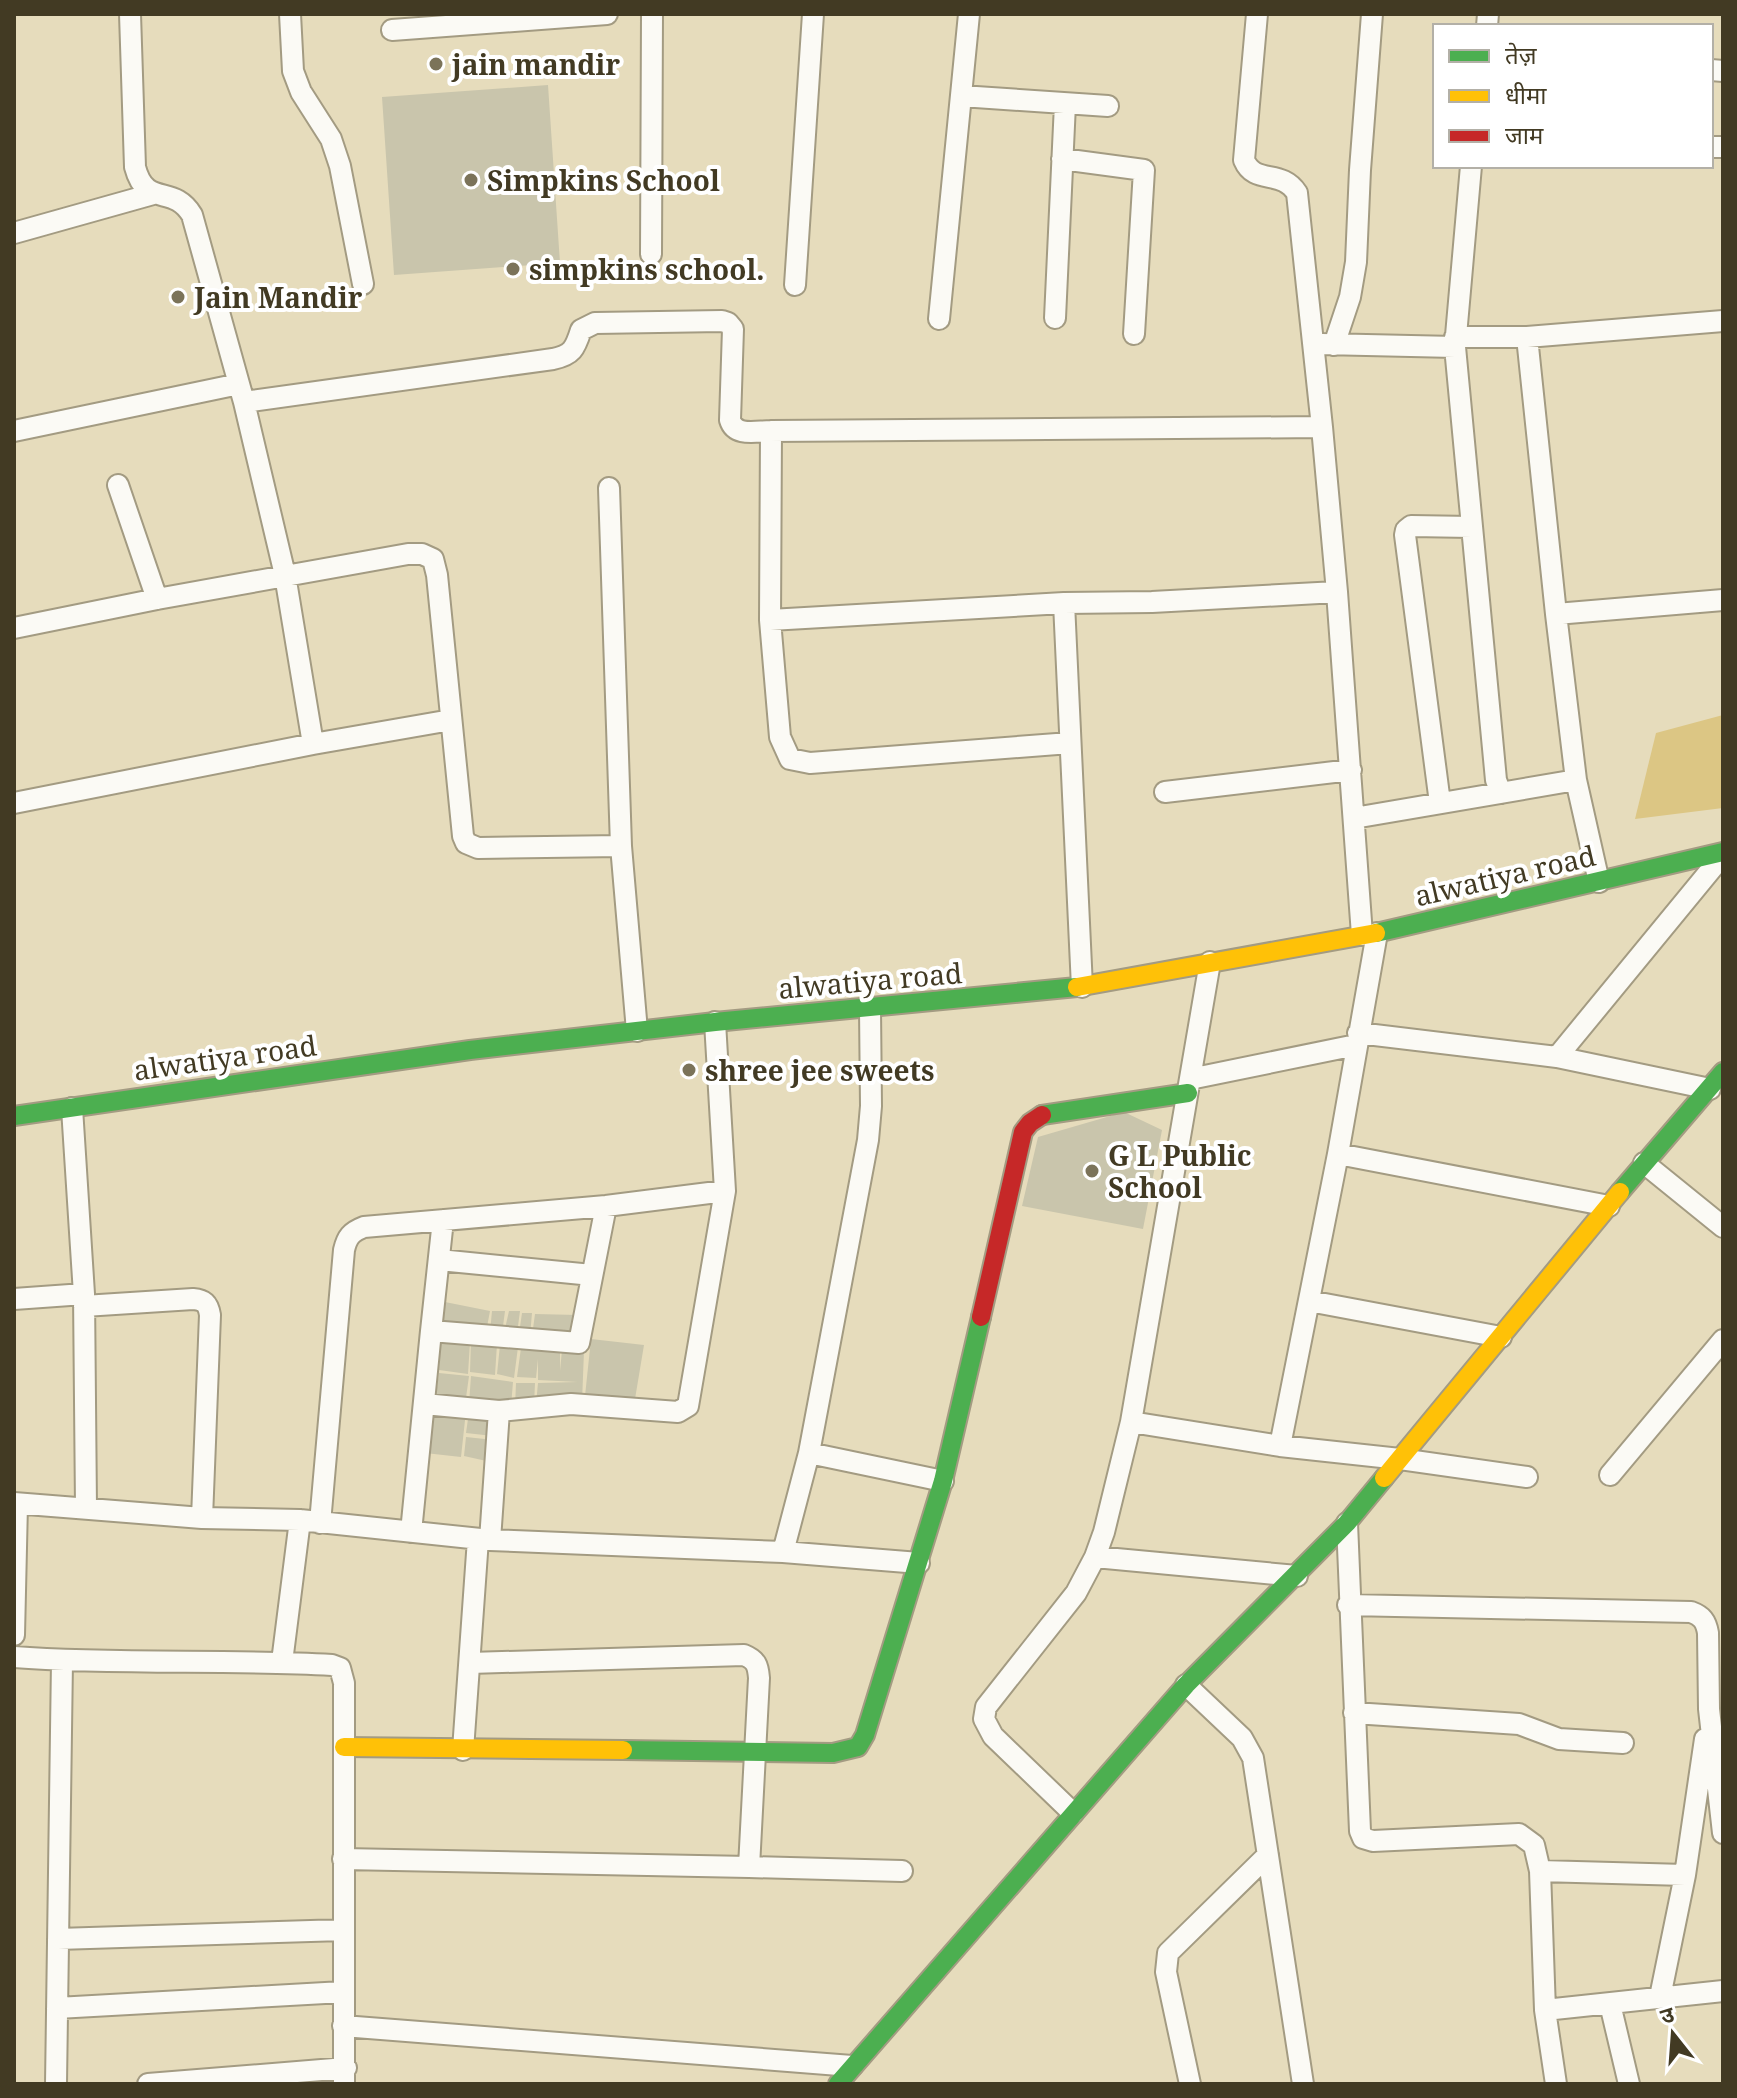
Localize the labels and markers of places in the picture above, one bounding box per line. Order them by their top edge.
place label: jain mandir [451,45,620,83]
marker: jain mandir [427,55,445,73]
place label: Simpkins School [487,161,720,199]
marker: Simpkins School [462,171,480,189]
place label: simpkins school. [529,250,764,288]
marker: simpkins school. [504,260,522,278]
place label: Jain Mandir [193,278,363,316]
marker: Jain Mandir [169,288,187,306]
place label: shree jee sweets [705,1051,934,1089]
marker: shree jee sweets [680,1061,698,1079]
place label: G L Public School [1108,1136,1252,1206]
marker: G L Public School [1083,1162,1101,1180]

